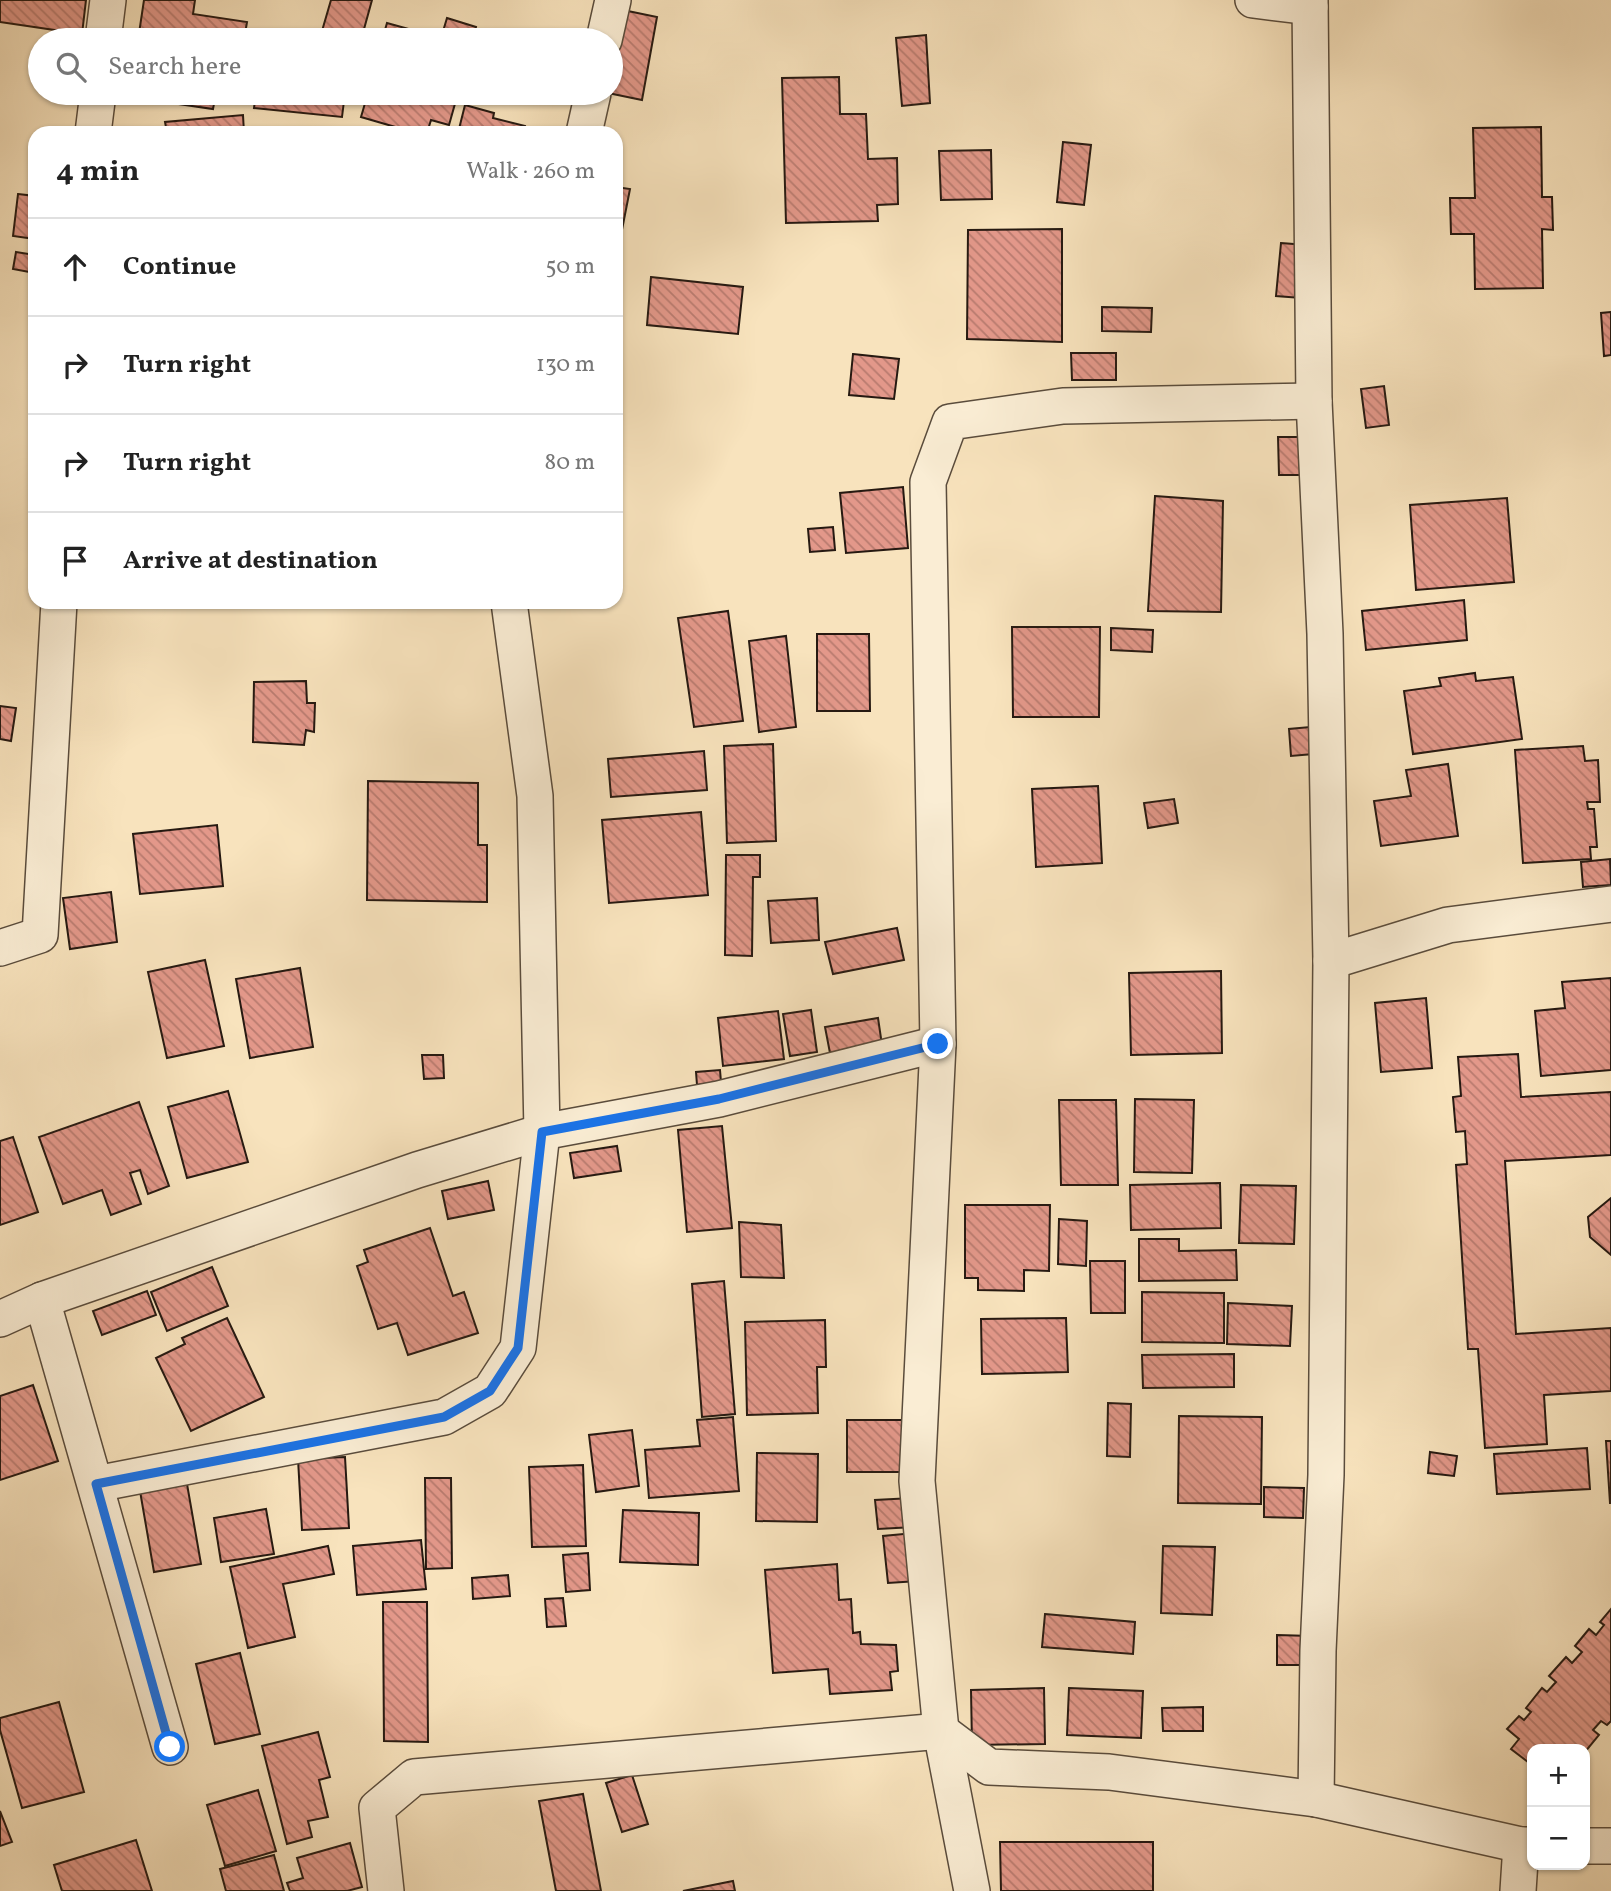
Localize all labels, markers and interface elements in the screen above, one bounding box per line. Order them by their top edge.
search box [28,28,623,105]
icon: search [52,48,90,86]
text: Search here [108,49,241,85]
text: 4 min [56,151,140,193]
text: Walk · 260 m [466,156,595,188]
icon: ahead [56,248,94,286]
text: Continue [123,249,236,285]
text: 50 m [546,251,595,283]
icon: right [56,346,94,384]
text: Turn right [123,347,251,383]
text: 130 m [536,349,595,381]
icon: right [56,444,94,482]
text: Turn right [123,445,251,481]
text: 80 m [545,447,595,479]
icon: arrive [56,542,94,580]
text: Arrive at destination [123,543,378,579]
route end [922,1028,953,1059]
route start [154,1731,185,1762]
map controls [1527,1744,1590,1870]
button: + [1527,1744,1590,1807]
button: − [1527,1807,1590,1870]

